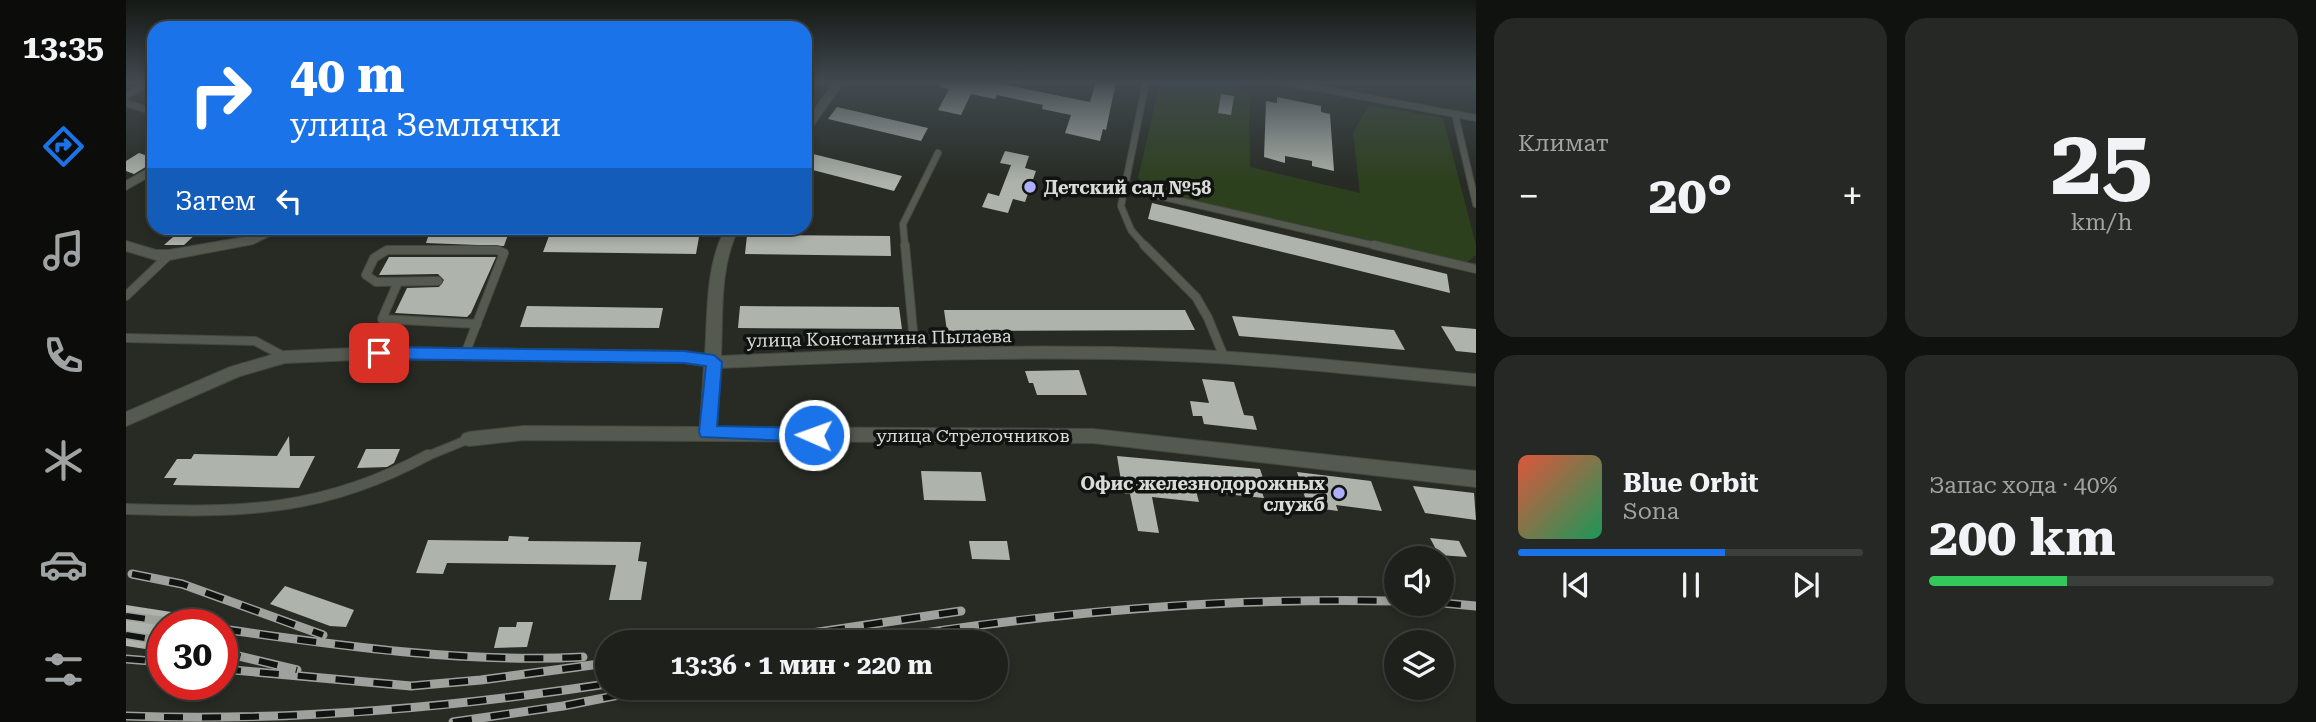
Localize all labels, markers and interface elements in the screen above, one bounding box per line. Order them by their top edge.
text: 13:35 [22,28,104,66]
text: 40 m [290,47,405,104]
icon: right [175,49,266,140]
text: улица Землячки [290,106,561,144]
text: 25 [2051,110,2152,216]
icon: directions [39,122,88,171]
text: Климат [1518,130,1609,157]
text: 20° [1648,165,1733,226]
text: − [1518,174,1539,218]
text: + [1842,174,1863,218]
place label: Детский сад №58 [1044,177,1211,198]
marker: Детский сад №58 [1022,179,1038,195]
icon: left [270,182,308,220]
text: Затем [175,186,256,216]
text: km/h [2071,209,2132,236]
icon: music [39,226,88,275]
pin [349,323,409,383]
street label: улица Константина Пылаева [746,325,1012,351]
icon: phone [39,331,88,380]
icon: arrive [360,334,398,372]
position arrow [777,398,851,472]
street label: улица Стрелочников [876,425,1070,446]
icon: climate [39,436,88,485]
text: Blue Orbit [1623,468,1759,498]
text: Запас хода · 40% [1929,472,2118,499]
place label: Офис железнодорожных служб [1080,473,1325,515]
marker: Офис железнодорожных служб [1331,485,1347,501]
text: Sona [1623,498,1679,525]
text: 200 km [1929,507,2116,568]
icon: car [39,540,88,589]
map controls [1384,546,1454,700]
button: sound [1384,546,1454,616]
icon: previous [1557,566,1595,604]
icon: pause [1672,566,1710,604]
icon: next [1787,566,1825,604]
speed limit sign: 30 [147,609,238,700]
button: layers [1384,630,1454,700]
icon: filters [39,645,88,694]
text: 13:36 · 1 мин · 220 m [671,650,932,680]

